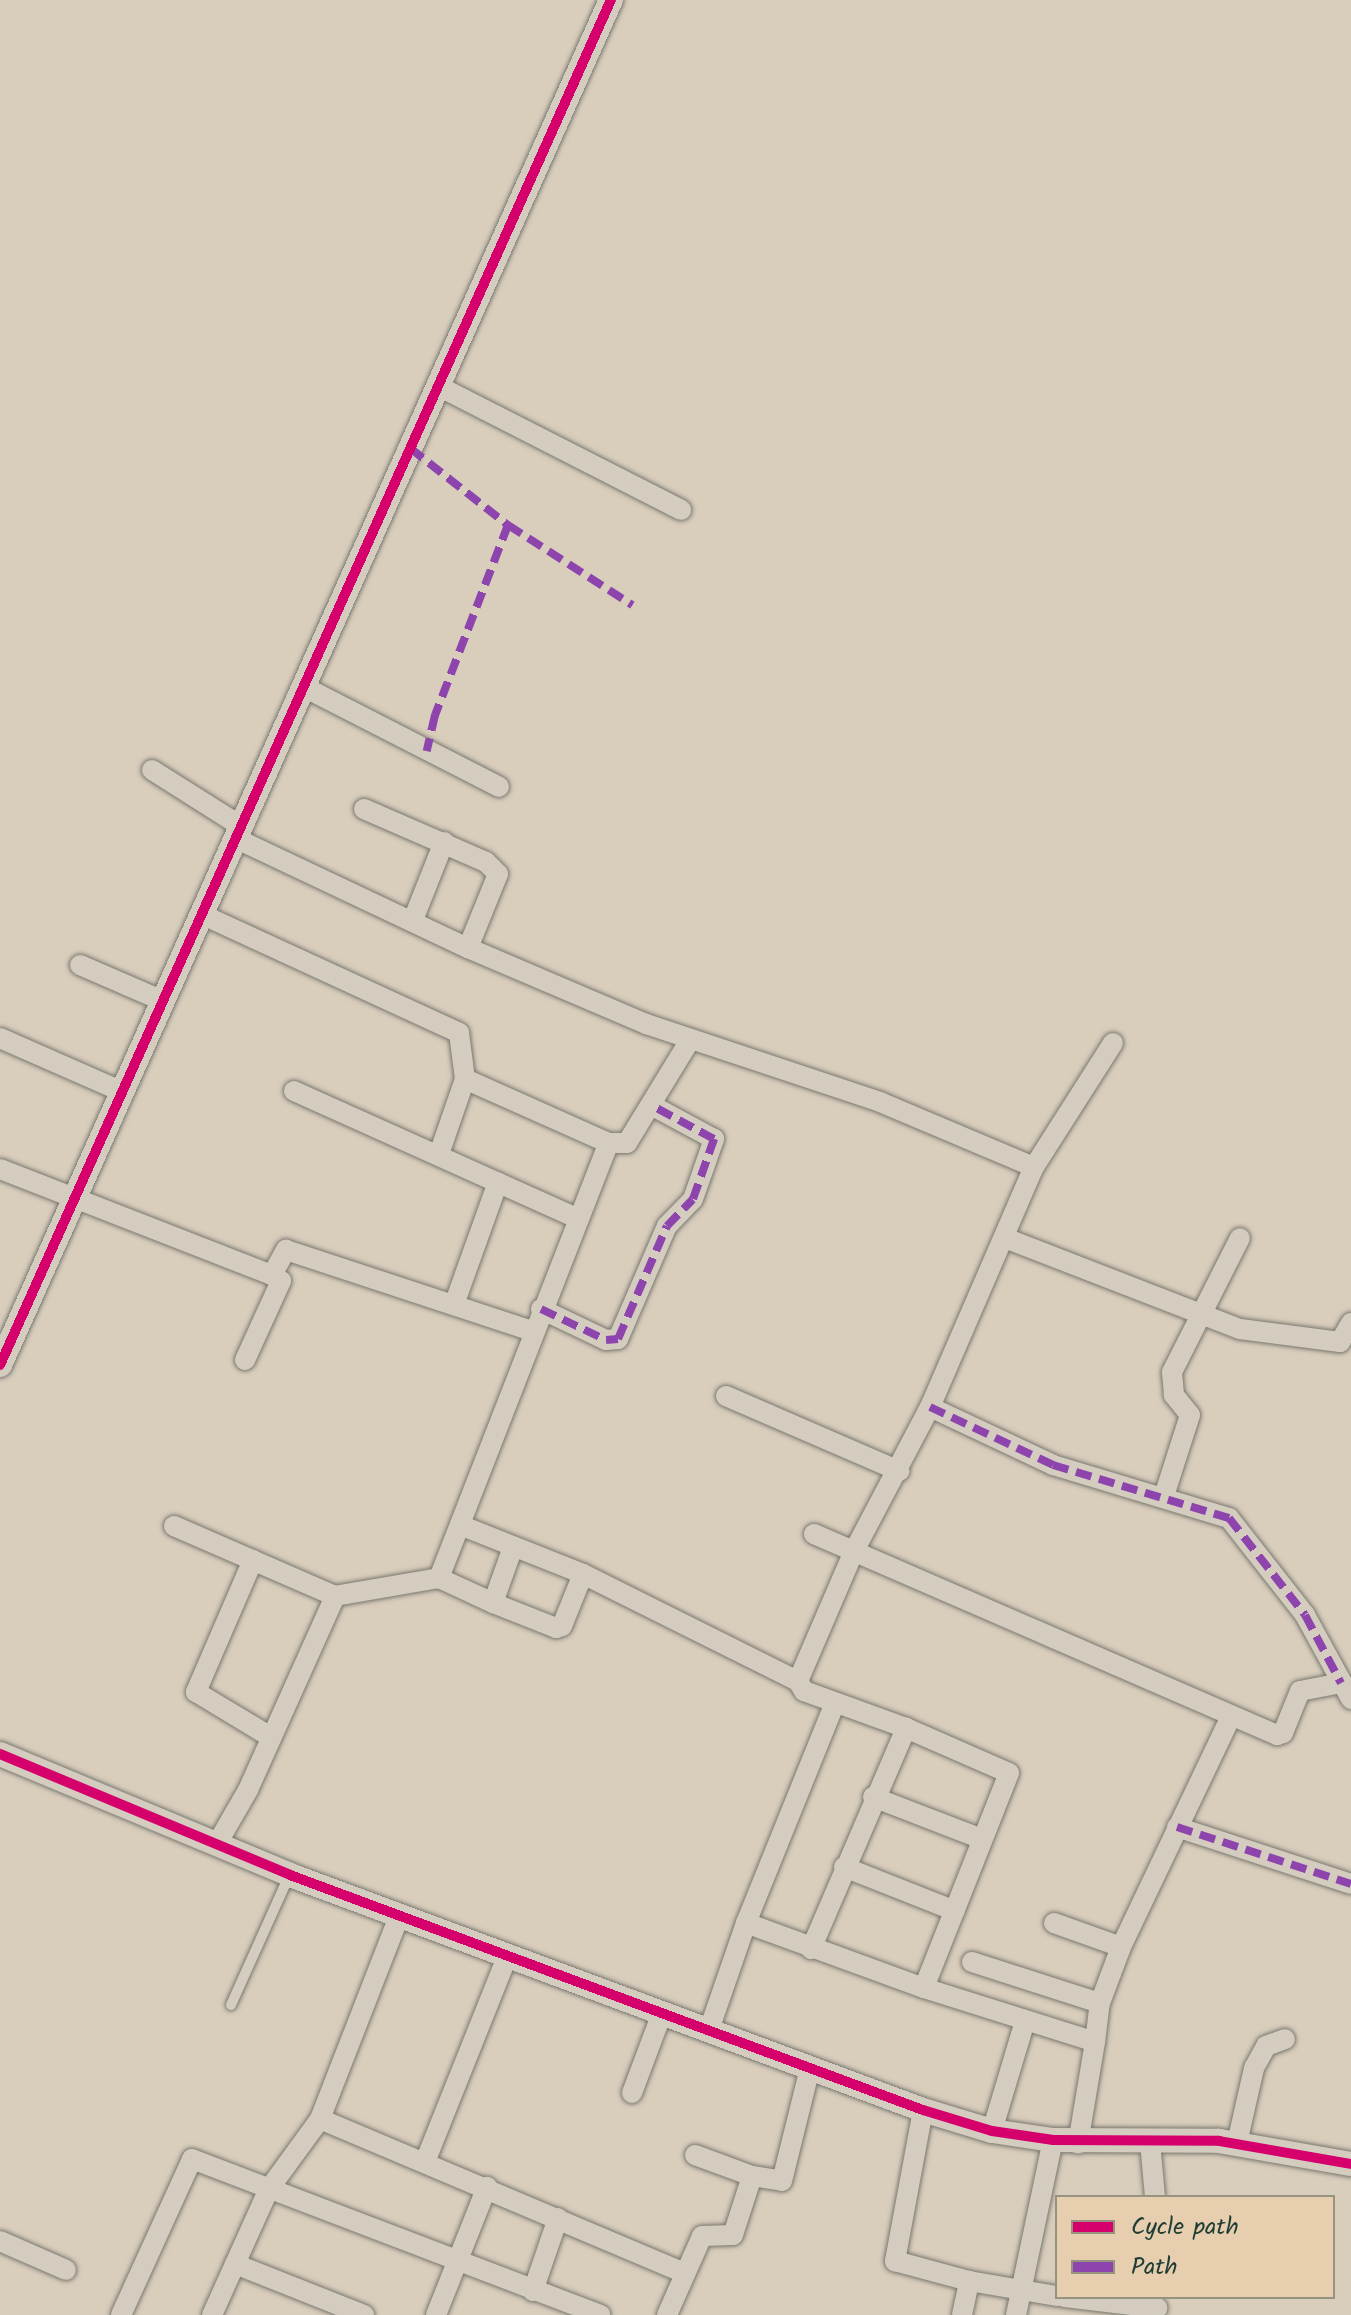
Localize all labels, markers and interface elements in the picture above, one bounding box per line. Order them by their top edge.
legend [1055,2195,1335,2299]
text: Cycle path [1131,2208,1239,2247]
text: Path [1131,2248,1177,2287]

